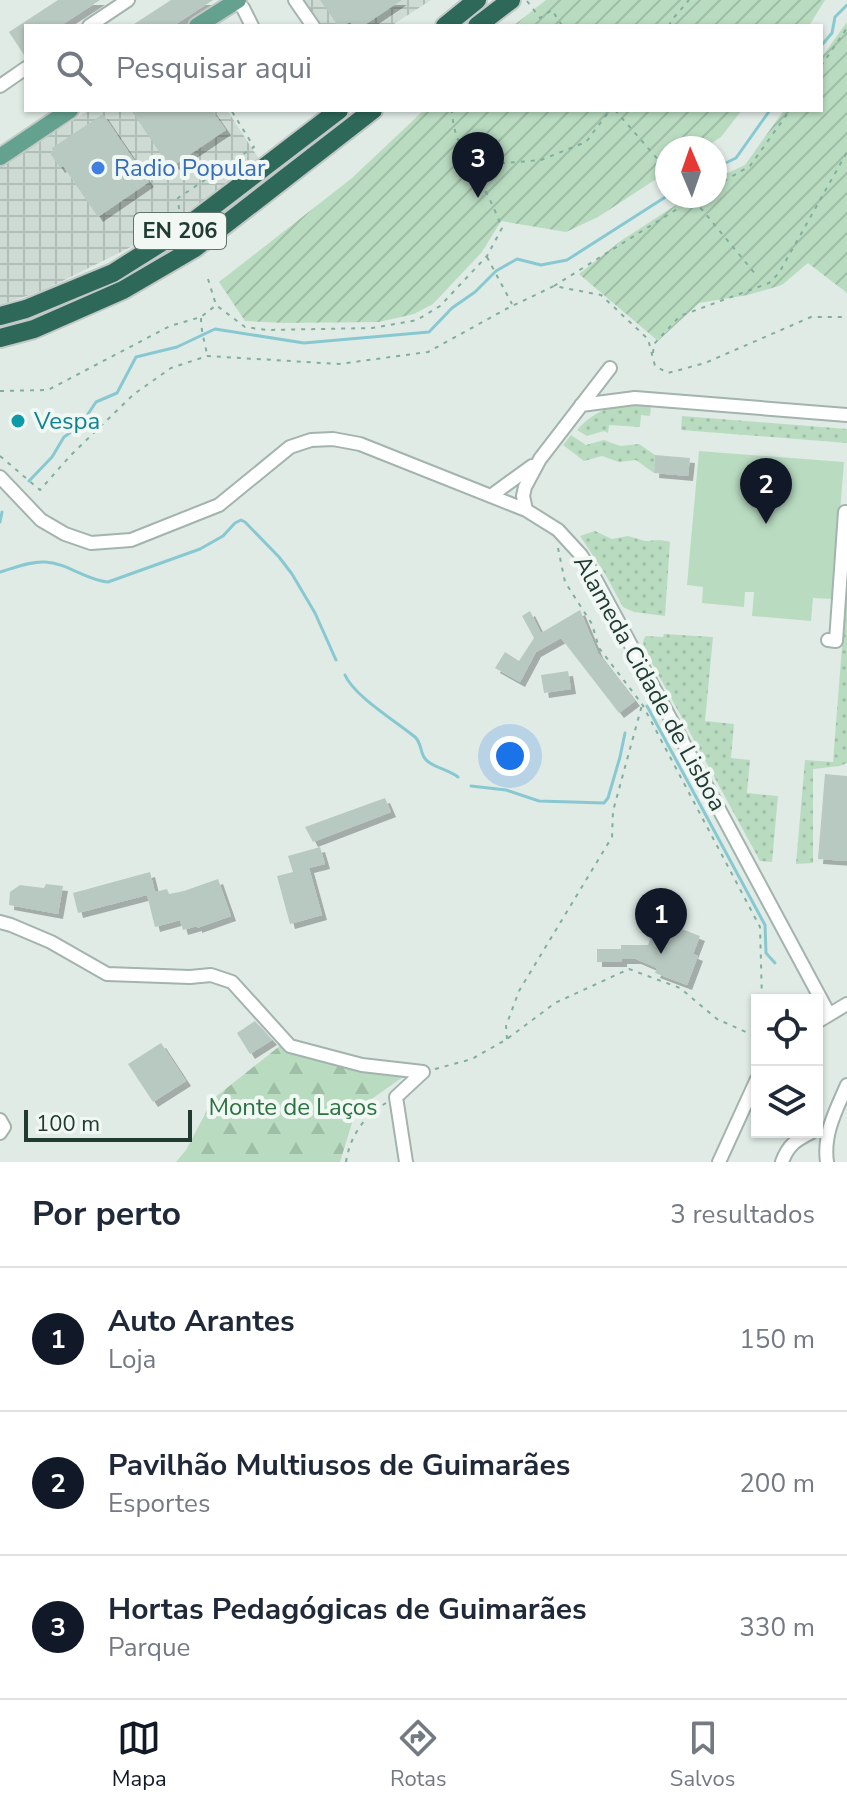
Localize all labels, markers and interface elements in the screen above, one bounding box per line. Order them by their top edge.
search box [24,24,823,112]
icon: search [52,46,96,90]
text: Pesquisar aqui [116,48,312,89]
pin: 3 [452,132,504,198]
north arrow [655,136,727,208]
place label: Radio Popular [114,152,266,184]
marker: Radio Popular [89,159,107,177]
road number: EN 206 [134,213,226,249]
place label: Vespa [33,405,100,437]
marker: Vespa [9,412,27,430]
pin: 2 [740,458,792,524]
street label: Alameda Cidade de Lisboa [566,549,734,817]
your location [490,736,530,776]
pin: 1 [635,888,687,954]
map controls [751,994,823,1138]
button: locate [751,994,823,1066]
button: layers [751,1066,823,1138]
park label: Monte de Laços [208,1091,378,1123]
scale bar [24,1106,192,1142]
text: 100 m [36,1109,100,1139]
text: Por perto [32,1191,181,1237]
text: 3 resultados [670,1197,815,1232]
text: Auto Arantes [108,1301,295,1342]
text: 1 [50,1322,66,1357]
text: 150 m [739,1322,815,1357]
text: Loja [108,1342,156,1377]
text: Pavilhão Multiusos de Guimarães [108,1445,570,1486]
text: 2 [50,1466,66,1501]
text: 200 m [739,1466,815,1501]
text: Esportes [108,1486,210,1521]
text: Hortas Pedagógicas de Guimarães [108,1589,587,1630]
text: 3 [50,1610,66,1645]
text: 330 m [739,1610,815,1645]
text: Parque [108,1630,190,1665]
tab: Mapa [112,1716,167,1794]
tab: Rotas [390,1716,447,1794]
tab: Salvos [670,1716,735,1794]

